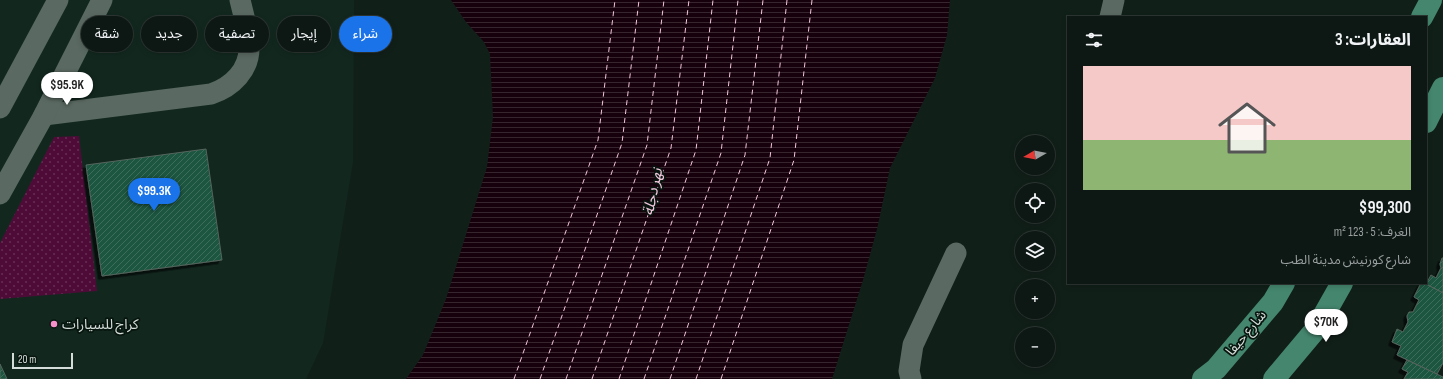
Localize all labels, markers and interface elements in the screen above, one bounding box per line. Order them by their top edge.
chip: شقة [81,16,133,52]
chip: جديد [141,16,197,52]
chip: تصفية [205,16,269,52]
chip: إيجار [277,16,331,52]
chip: شراء [339,16,392,52]
icon: filters [1083,29,1105,51]
text: العقارات: 3 [1335,30,1411,50]
pin: $95.9K [34,72,100,106]
text: $95.9K [50,77,84,93]
icon: home [1211,92,1283,164]
north arrow [1015,135,1055,175]
map controls [1015,135,1055,367]
water label: نهر دجلة [639,165,668,217]
pin: $99.3K [121,178,187,212]
text: $99.3K [137,183,171,199]
button: locate [1015,183,1055,223]
text: $99,300 [1359,198,1411,218]
text: الغرف: 5 · 123 m² [1334,224,1411,240]
button: layers [1015,231,1055,271]
text: شارع كورنيش مدينة الطب [1280,252,1411,268]
button: + [1015,279,1055,319]
street label: شارع حيفا [1222,307,1271,360]
pin: $70K [1302,309,1350,343]
text: $70K [1314,314,1338,330]
place label: كراج للسيارات [62,316,139,335]
marker: كراج للسيارات [49,319,59,329]
button: − [1015,327,1055,367]
scale bar [12,351,73,370]
text: 20 m [18,353,36,366]

